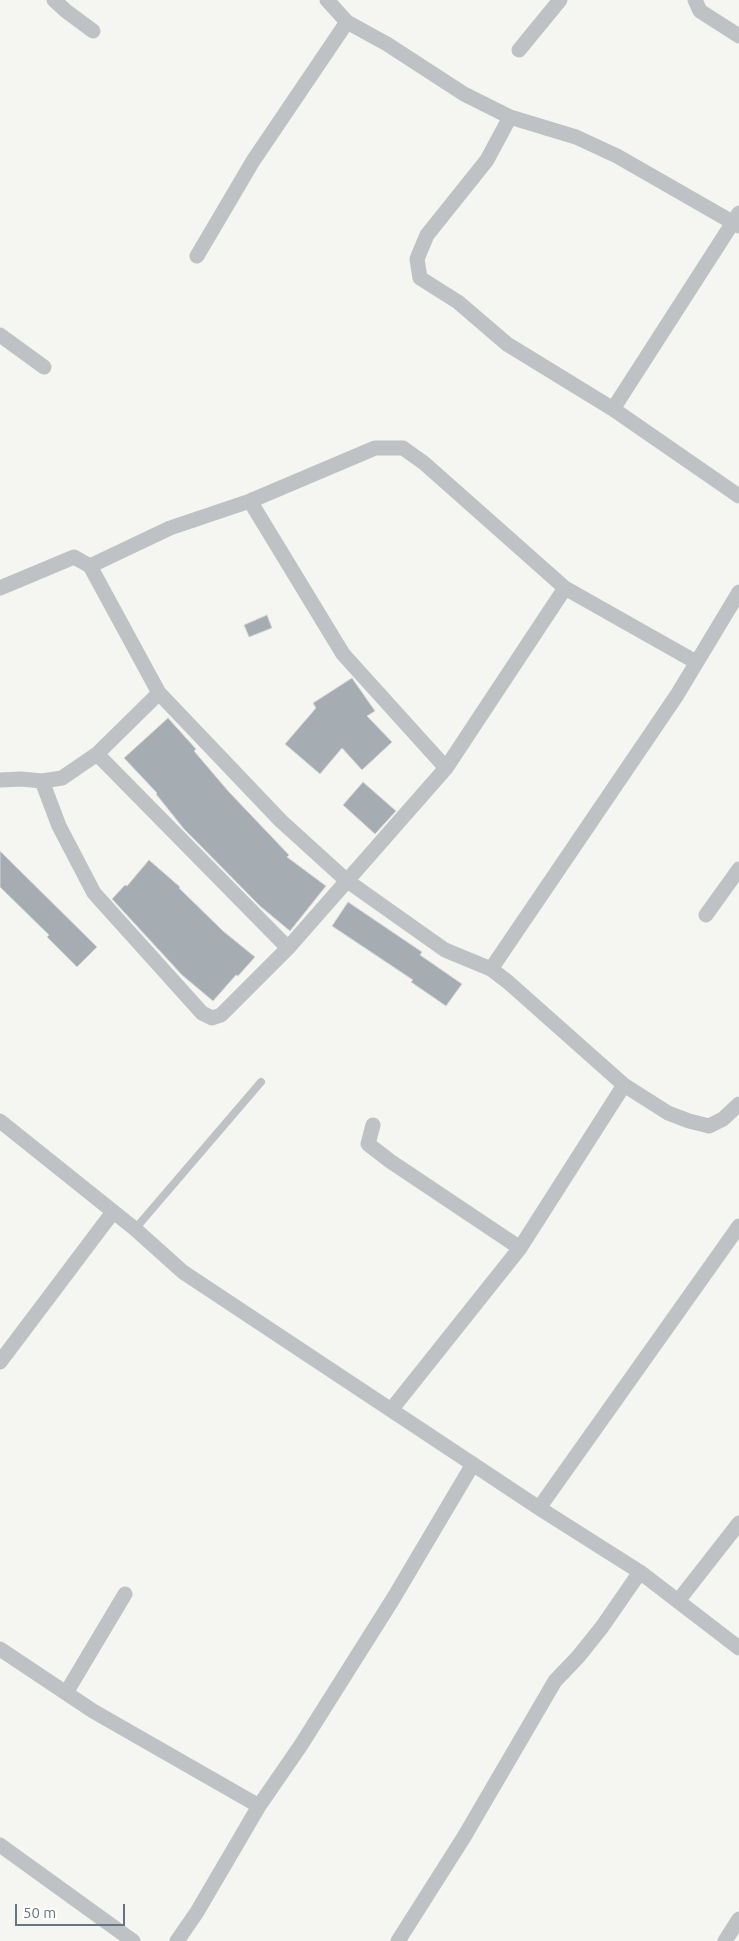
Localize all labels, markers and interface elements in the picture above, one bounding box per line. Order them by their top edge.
scale bar [18,1894,128,1926]
text: 50 m [23,1904,56,1921]

